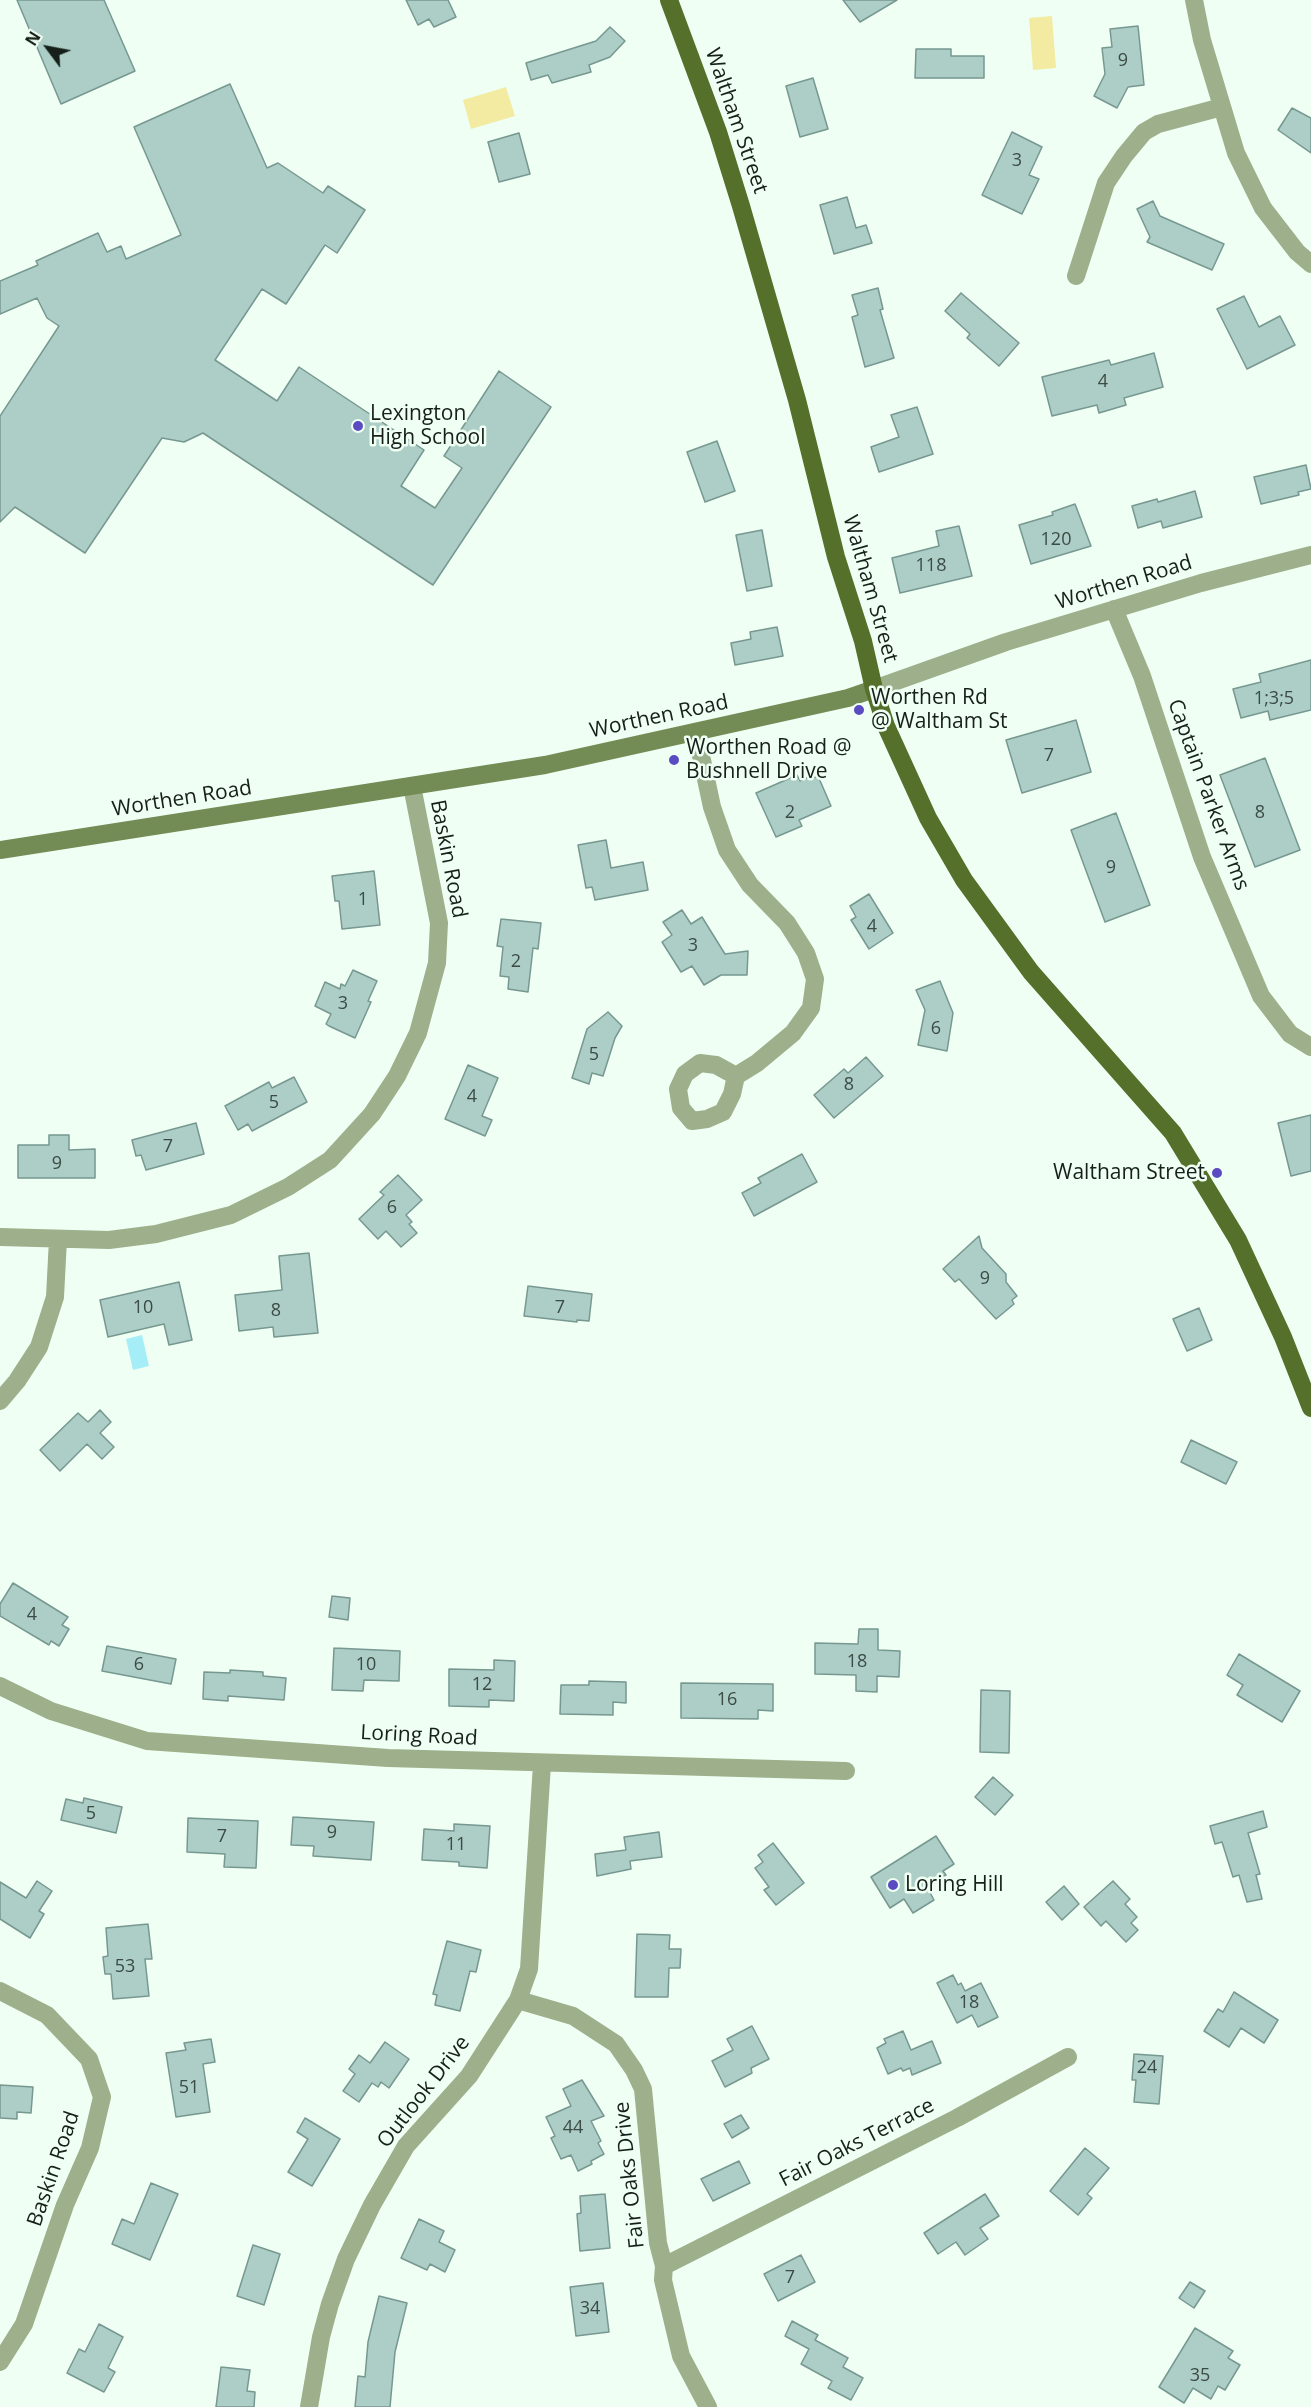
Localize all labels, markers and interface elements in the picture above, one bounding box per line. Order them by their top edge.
north arrow [18,18,78,78]
text: N [20,27,46,50]
street label: Waltham Street [699,45,773,197]
house number: 9 [1118,50,1128,72]
house number: 3 [1012,150,1022,172]
house number: 4 [1098,371,1108,393]
place label: Lexington High School [370,401,486,451]
marker: Lexington High School [351,419,365,433]
street label: Waltham Street [837,512,903,666]
house number: 120 [1041,529,1071,551]
street label: Worthen Road [1053,550,1195,616]
house number: 118 [916,555,946,577]
place label: Worthen Rd @ Waltham St [871,685,1008,735]
house number: 1;3;5 [1254,688,1294,710]
street label: Worthen Road [587,690,731,744]
street label: Captain Parker Arms [1162,696,1254,894]
marker: Worthen Rd @ Waltham St [852,703,866,717]
place label: Worthen Road @ Bushnell Drive [686,735,851,785]
house number: 7 [1044,745,1054,767]
marker: Worthen Road @ Bushnell Drive [667,753,681,767]
street label: Worthen Road [110,776,254,822]
street label: Baskin Road [424,798,472,920]
house number: 2 [785,802,795,824]
house number: 8 [1255,802,1265,824]
house number: 9 [1106,857,1116,879]
house number: 1 [358,889,368,911]
house number: 4 [867,916,877,938]
house number: 3 [688,935,698,957]
house number: 2 [511,951,521,973]
house number: 3 [338,993,348,1015]
house number: 6 [931,1018,941,1040]
house number: 5 [589,1044,599,1066]
house number: 8 [844,1074,854,1096]
house number: 4 [467,1086,477,1108]
house number: 5 [269,1092,279,1114]
house number: 7 [163,1136,173,1158]
house number: 9 [52,1153,62,1175]
place label: Waltham Street [1053,1160,1205,1186]
marker: Waltham Street [1210,1166,1224,1180]
house number: 6 [387,1197,397,1219]
house number: 9 [980,1268,990,1290]
house number: 10 [133,1297,153,1319]
house number: 7 [555,1297,565,1319]
house number: 8 [271,1300,281,1322]
house number: 4 [27,1604,37,1626]
house number: 18 [847,1651,867,1673]
house number: 6 [134,1654,144,1676]
house number: 10 [356,1654,376,1676]
house number: 12 [472,1674,492,1696]
house number: 16 [717,1689,737,1711]
street label: Loring Road [360,1720,478,1752]
house number: 5 [86,1803,96,1825]
house number: 9 [327,1822,337,1844]
house number: 7 [217,1826,227,1848]
house number: 11 [446,1834,466,1856]
place label: Loring Hill [905,1872,1004,1898]
marker: Loring Hill [886,1878,900,1892]
house number: 53 [115,1956,135,1978]
house number: 18 [959,1992,979,2014]
street label: Outlook Drive [372,2031,476,2153]
house number: 24 [1137,2057,1157,2079]
house number: 51 [179,2077,199,2099]
street label: Fair Oaks Terrace [775,2093,939,2193]
street label: Fair Oaks Drive [610,2100,650,2250]
street label: Baskin Road [23,2108,85,2230]
house number: 44 [563,2117,583,2139]
house number: 7 [785,2267,795,2289]
house number: 34 [580,2298,600,2320]
house number: 35 [1190,2365,1210,2387]

